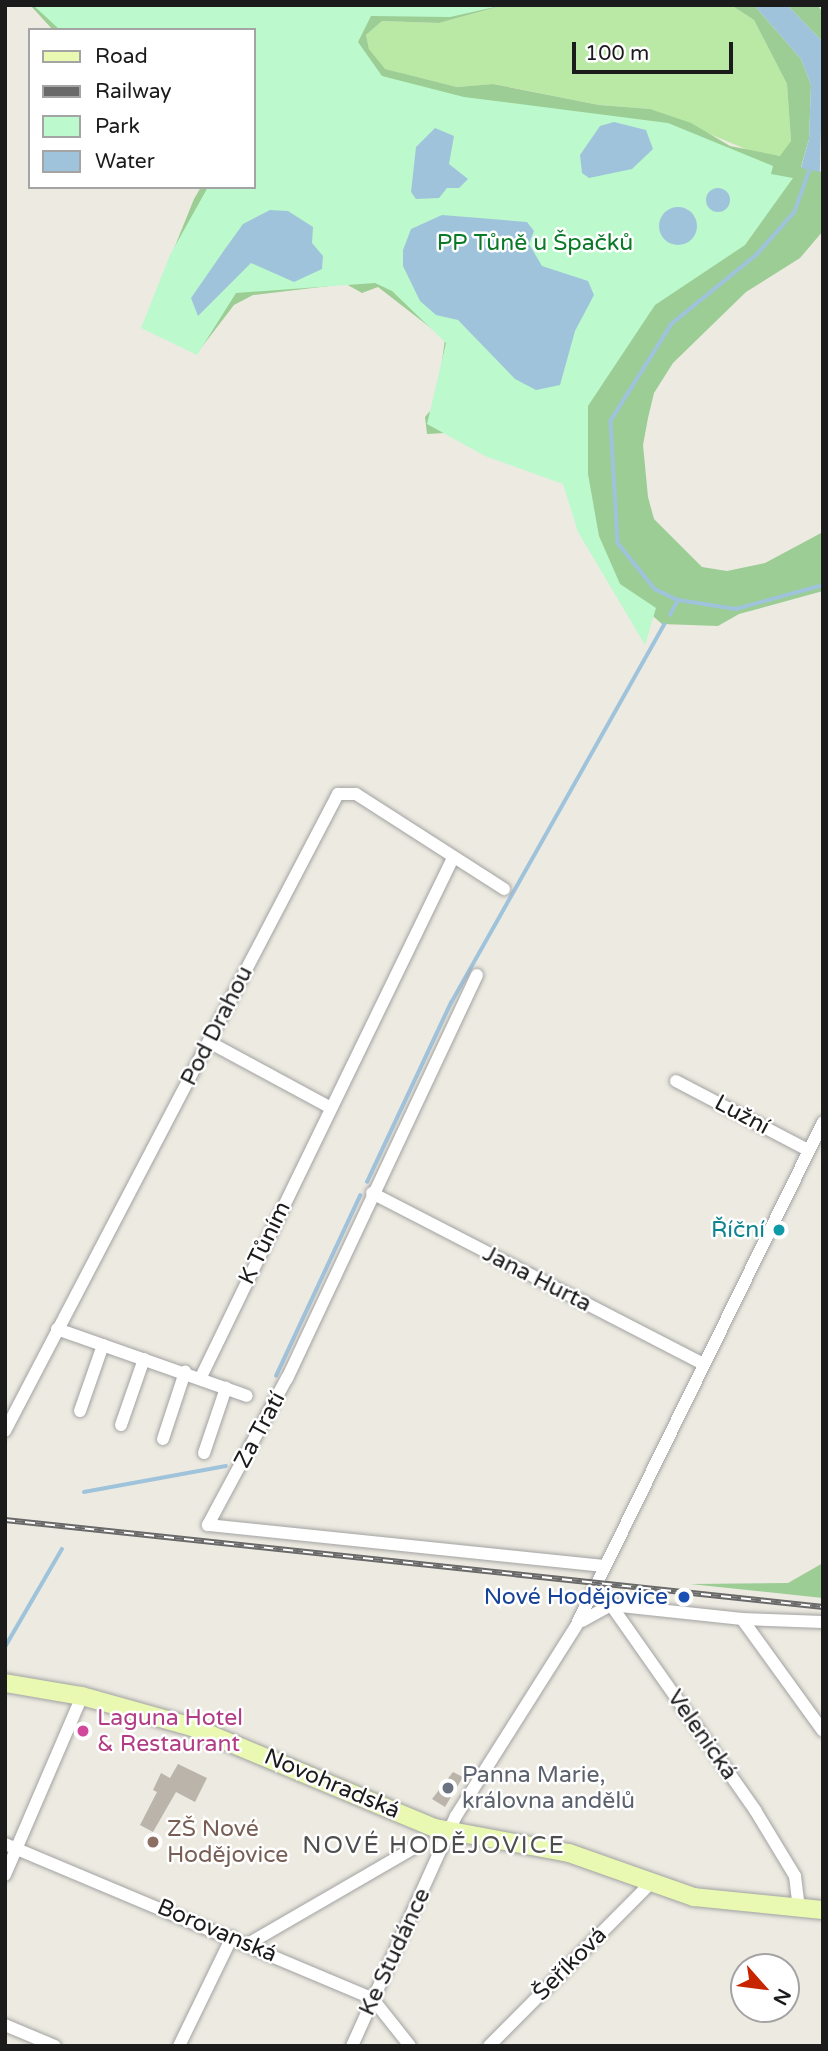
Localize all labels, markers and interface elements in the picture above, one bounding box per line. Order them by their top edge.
legend [28,28,256,189]
scale bar [576,28,737,72]
text: 100 m [585,41,649,66]
text: Road [95,44,148,69]
text: Railway [95,79,172,104]
text: Park [95,114,140,139]
text: Water [95,149,155,174]
park label: PP Tůně u Špačků [437,229,633,257]
street label: Pod Drahou [175,962,259,1090]
street label: Lužní [710,1089,774,1141]
street label: K Tůním [233,1197,297,1289]
place label: Říční [711,1216,765,1244]
marker: Říční [771,1222,787,1238]
street label: Jana Hurta [478,1240,596,1318]
street label: Za Tratí [229,1387,291,1473]
place label: Nové Hodějovice [484,1583,668,1611]
marker: Nové Hodějovice [674,1587,694,1607]
street label: Velenická [661,1685,743,1785]
place label: Laguna Hotel & Restaurant [97,1704,243,1758]
marker: Laguna Hotel & Restaurant [75,1723,91,1739]
street label: Novohradská [260,1743,404,1825]
place label: Panna Marie, královna andělů [462,1761,635,1815]
marker: Panna Marie, královna andělů [440,1780,456,1796]
place label: ZŠ Nové Hodějovice [167,1815,288,1869]
district label: NOVÉ HODĚJOVICE [304,1832,564,1860]
marker: ZŠ Nové Hodějovice [145,1834,161,1850]
street label: Ke Studánce [353,1884,437,2020]
street label: Borovanská [153,1893,281,1969]
street label: Šeříková [527,1921,613,2007]
north arrow [730,1953,800,2023]
text: N [768,1985,795,2009]

